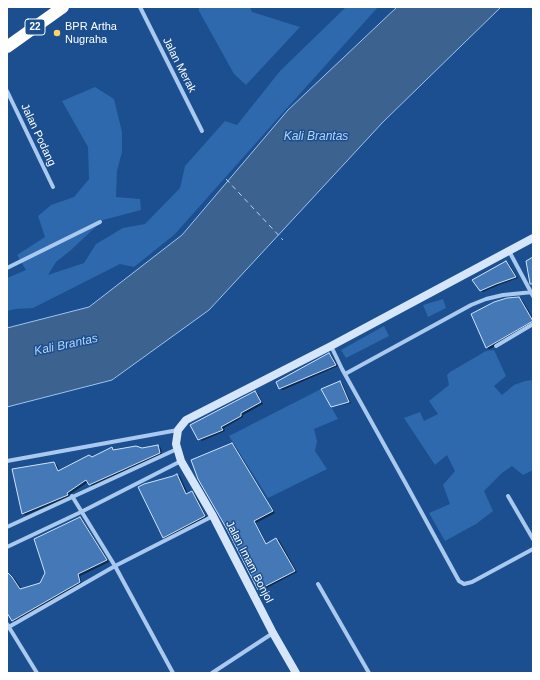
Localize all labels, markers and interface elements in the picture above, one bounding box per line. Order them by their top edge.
road number: 22 [25,19,45,35]
place label: BPR Artha Nugraha [65,20,117,46]
marker: BPR Artha Nugraha [52,28,62,38]
street label: Jalan Merak [160,35,198,95]
street label: Jalan Podang [18,102,58,168]
water label: Kali Brantas [284,130,348,144]
water label: Kali Brantas [33,331,99,359]
street label: Jalan Imam Bonjol [223,519,275,605]

